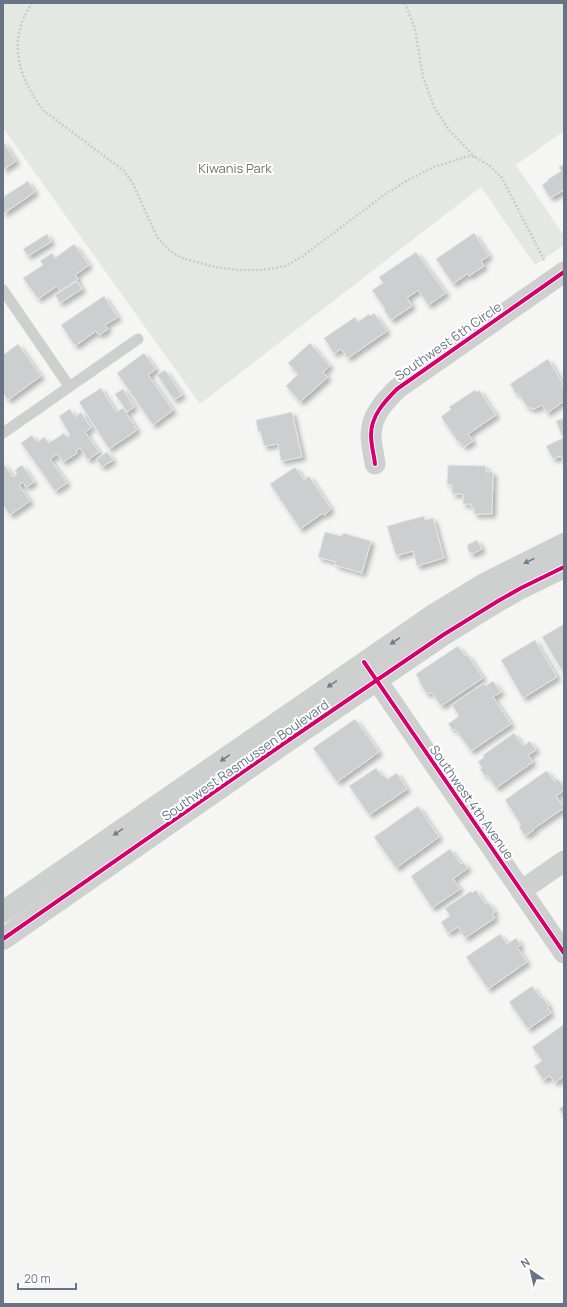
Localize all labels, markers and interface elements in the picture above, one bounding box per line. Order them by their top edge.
park label: Kiwanis Park [198,159,272,177]
street label: Southwest 6th Circle [391,297,505,385]
one-way arrow [523,557,535,564]
one-way arrow [390,637,400,645]
one-way arrow [327,680,337,688]
street label: Southwest Rasmussen Boulevard [158,695,332,825]
street label: Southwest 4th Avenue [426,741,519,863]
one-way arrow [220,754,230,762]
one-way arrow [113,828,123,836]
north arrow [511,1251,551,1291]
text: N [518,1254,533,1271]
scale bar [18,1265,76,1291]
text: 20 m [24,1270,51,1287]

